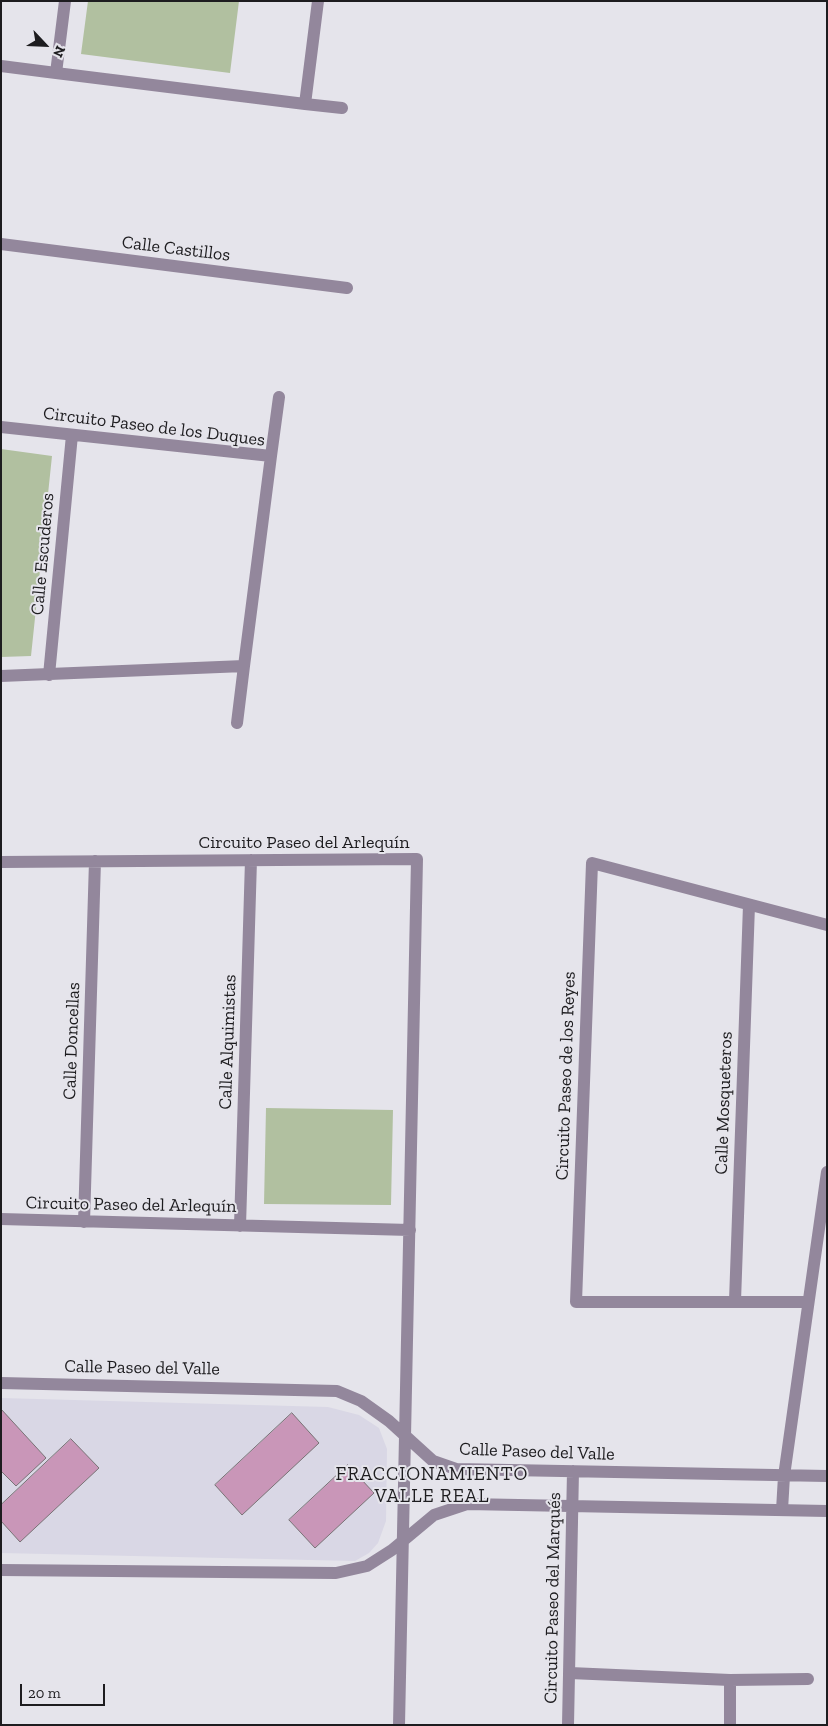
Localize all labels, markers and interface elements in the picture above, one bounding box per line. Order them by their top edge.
north arrow [20,20,70,70]
text: N [49,43,69,60]
street label: Calle Castillos [121,232,231,266]
street label: Circuito Paseo de los Duques [42,403,266,451]
street label: Calle Escuderos [27,492,59,616]
street label: Circuito Paseo del Arlequín [199,832,409,854]
street label: Circuito Paseo de los Reyes [552,971,580,1181]
street label: Calle Alquimistas [215,974,241,1110]
street label: Calle Doncellas [59,982,85,1100]
street label: Calle Mosqueteros [711,1031,737,1175]
street label: Circuito Paseo del Arlequín [25,1192,237,1218]
street label: Calle Paseo del Valle [64,1356,220,1380]
street label: Calle Paseo del Valle [459,1438,615,1466]
district label: FRACCIONAMIENTO VALLE REAL [334,1464,530,1508]
street label: Circuito Paseo del Marqués [540,1492,566,1704]
scale bar [22,1674,108,1706]
text: 20 m [28,1684,61,1702]

